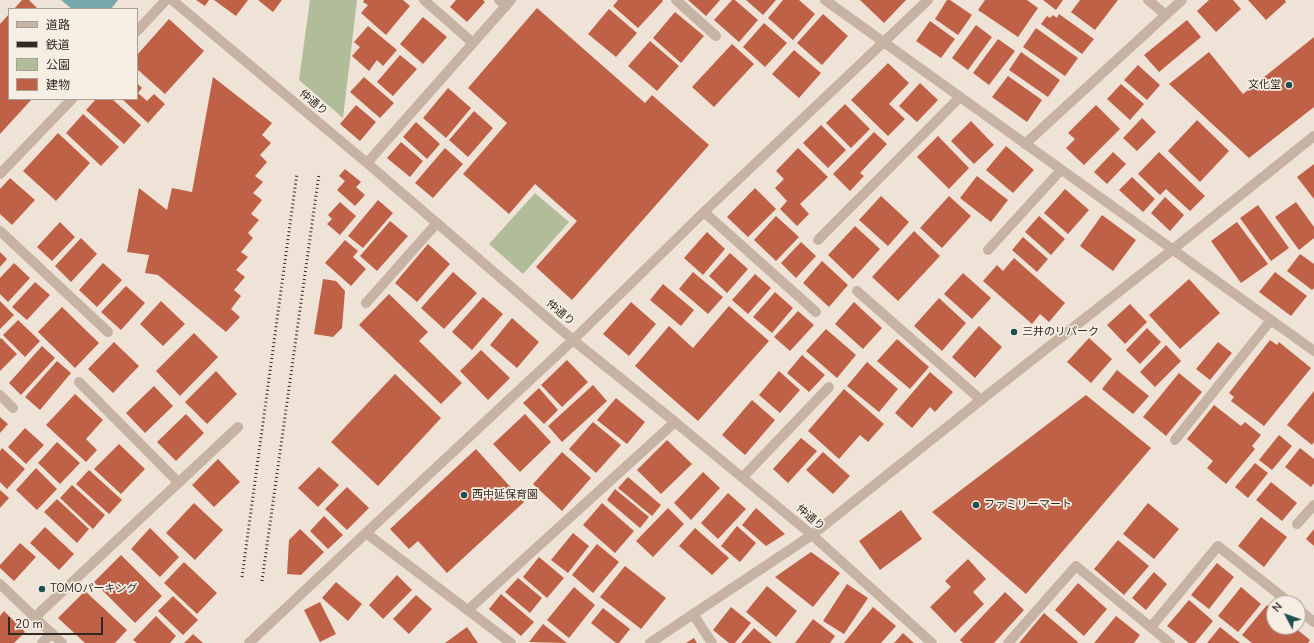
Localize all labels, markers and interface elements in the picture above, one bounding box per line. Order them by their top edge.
legend [8,8,138,100]
text: 道路 [46,17,70,33]
text: 鉄道 [46,37,70,53]
text: 公園 [46,57,70,73]
text: 建物 [46,77,70,93]
place label: 文化堂 [1248,78,1281,92]
marker: 文化堂 [1284,80,1294,90]
street label: 仲通り [296,87,330,119]
street label: 仲通り [543,297,577,329]
place label: 三井のリパーク [1022,325,1099,339]
marker: 三井のリパーク [1009,327,1019,337]
place label: 西中延保育園 [472,488,538,502]
marker: 西中延保育園 [459,490,469,500]
place label: ファミリーマート [984,498,1072,512]
marker: ファミリーマート [971,500,981,510]
street label: 仲通り [793,502,827,534]
place label: TOMOパーキング [50,582,137,596]
marker: TOMOパーキング [37,584,47,594]
north arrow [1266,595,1306,635]
text: N [1269,599,1286,615]
scale bar [10,609,105,635]
text: 20 m [15,616,43,632]

